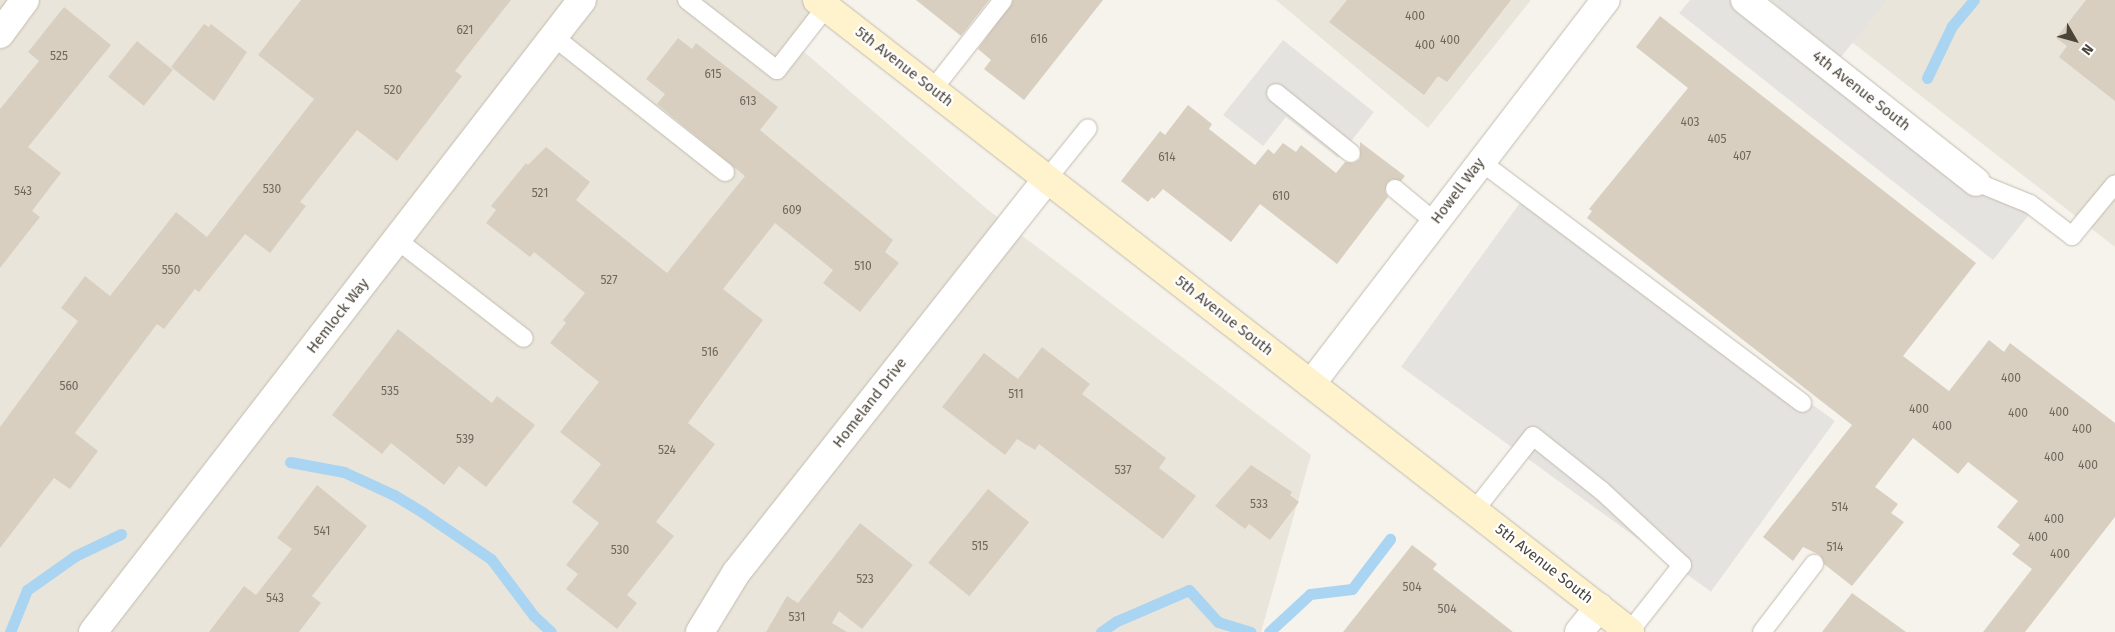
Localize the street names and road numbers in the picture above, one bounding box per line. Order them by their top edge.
street label: 5th Avenue South [851,23,957,111]
street label: 4th Avenue South [1808,47,1914,135]
street label: Howell Way [1427,154,1489,228]
street label: 5th Avenue South [1171,272,1277,360]
street label: Hemlock Way [303,275,373,357]
street label: Homeland Drive [829,354,911,452]
street label: 5th Avenue South [1491,520,1597,608]

